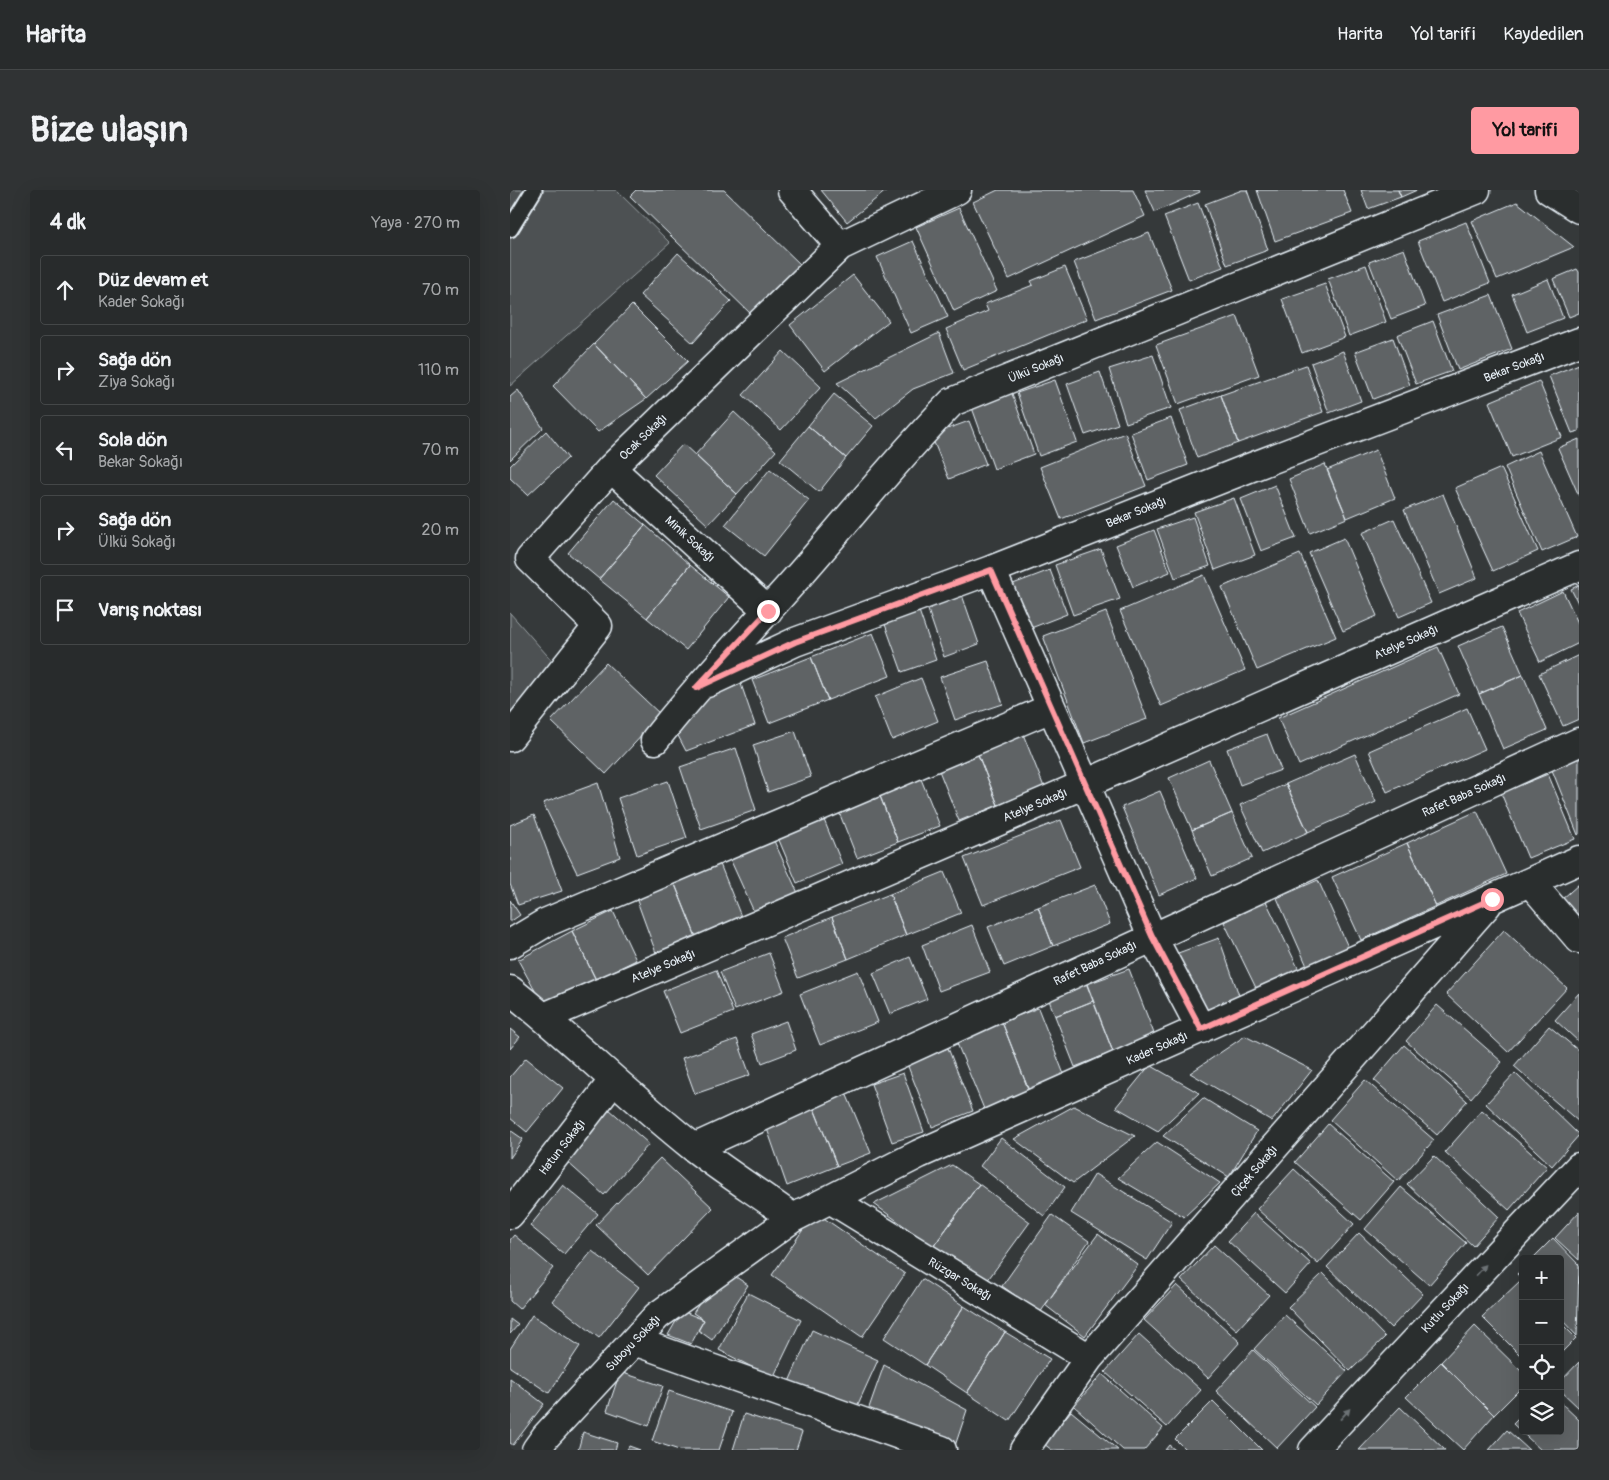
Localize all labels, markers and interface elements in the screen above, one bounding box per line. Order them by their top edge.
text: Harita [25,20,86,49]
text: Harita [1337,23,1383,46]
text: Yol tarifi [1411,23,1475,46]
text: Kaydedilen [1503,23,1584,46]
button: Yol tarifi [1471,107,1579,154]
text: Bize ulaşın [30,108,188,152]
text: 4 dk [50,209,86,236]
text: Yaya · 270 m [372,213,460,233]
text: Düz devam et [98,268,208,292]
icon: ahead [51,276,79,304]
text: 70 m [422,280,459,300]
text: Kader Sokağı [98,292,185,312]
text: Sağa dön [98,348,171,372]
street label: Bekar Sokağı [1482,349,1547,386]
street label: Ülkü Sokağı [1006,350,1066,386]
icon: right [51,356,79,384]
text: 110 m [418,360,459,380]
text: Ziya Sokağı [98,372,175,392]
street label: Ocak Sokağı [616,411,670,464]
text: Sola dön [98,428,167,452]
icon: left [51,436,79,464]
text: 70 m [422,440,459,460]
text: Bekar Sokağı [98,452,183,472]
street label: Bekar Sokağı [1104,494,1169,531]
text: Sağa dön [98,508,171,532]
street label: Minik Sokağı [662,513,718,566]
icon: right [51,516,79,544]
text: 20 m [421,520,459,540]
text: Ülkü Sokağı [98,532,176,552]
icon: arrive [51,596,79,624]
text: Varış noktası [98,598,202,622]
route end [757,600,780,623]
street label: Atelye Sokağı [1372,622,1441,663]
street label: Rafet Baba Sokağı [1420,770,1508,821]
street label: Atelye Sokağı [1001,785,1070,826]
route start [1481,888,1504,911]
street label: Rafet Baba Sokağı [1051,938,1139,989]
street label: Atelye Sokağı [629,946,698,987]
street label: Kader Sokağı [1124,1028,1190,1069]
street label: Hatun Sokağı [536,1116,589,1178]
street label: Çiçek Sokağı [1228,1142,1281,1200]
street label: Rüzgar Sokağı [925,1255,994,1304]
map controls [1519,1255,1564,1435]
button: + [1519,1255,1564,1300]
one-way arrow [1475,1265,1487,1277]
street label: Kutlu Sokağı [1418,1280,1472,1337]
button: − [1519,1300,1564,1345]
street label: Suboyu Sokağı [603,1312,664,1375]
button: locate [1519,1345,1564,1390]
button: layers [1519,1390,1564,1435]
one-way arrow [1340,1408,1351,1421]

